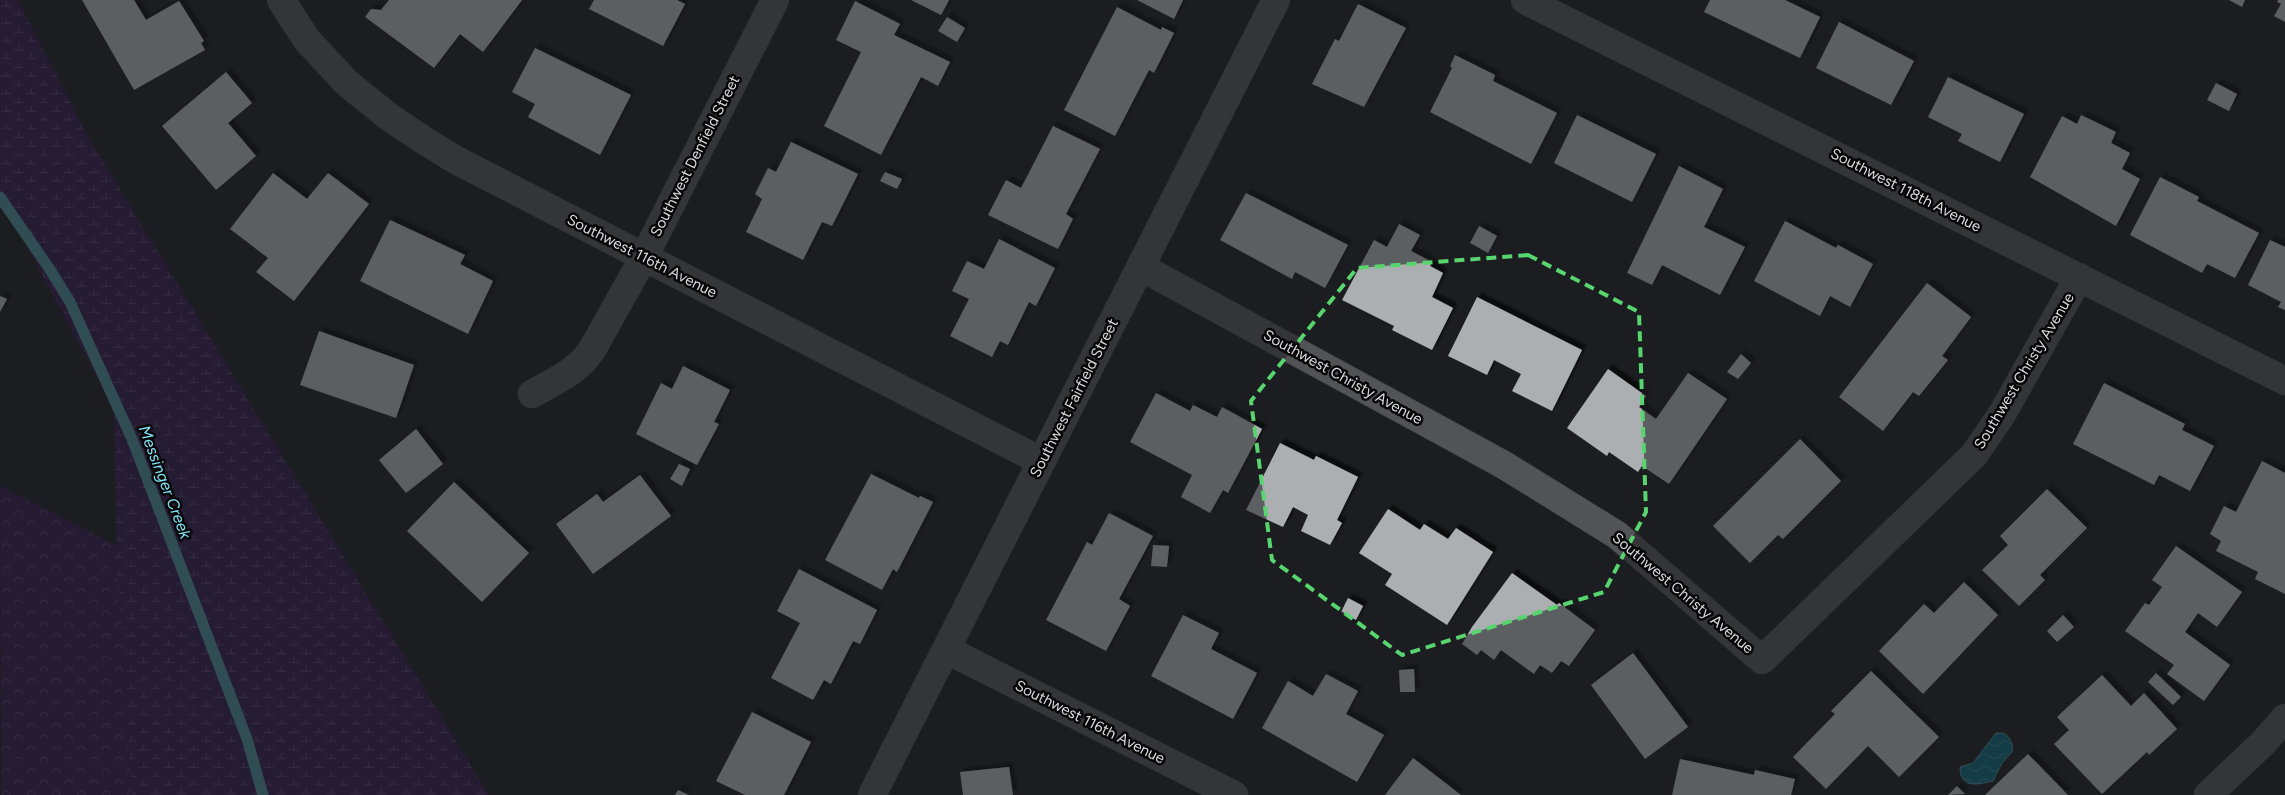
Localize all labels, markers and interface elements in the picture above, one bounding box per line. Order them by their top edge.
street label: Southwest Denfield Street [647,72,744,239]
street label: Southwest 118th Avenue [1828,144,1984,236]
street label: Southwest 116th Avenue [564,210,720,302]
street label: Southwest Christy Avenue [1970,290,2078,452]
street label: Southwest Fairfield Street [1026,315,1122,480]
street label: Southwest Christy Avenue [1260,326,1426,428]
water label: Messinger Creek [135,423,196,542]
street label: Southwest Christy Avenue [1609,529,1757,657]
street label: Southwest 116th Avenue [1012,676,1168,768]

